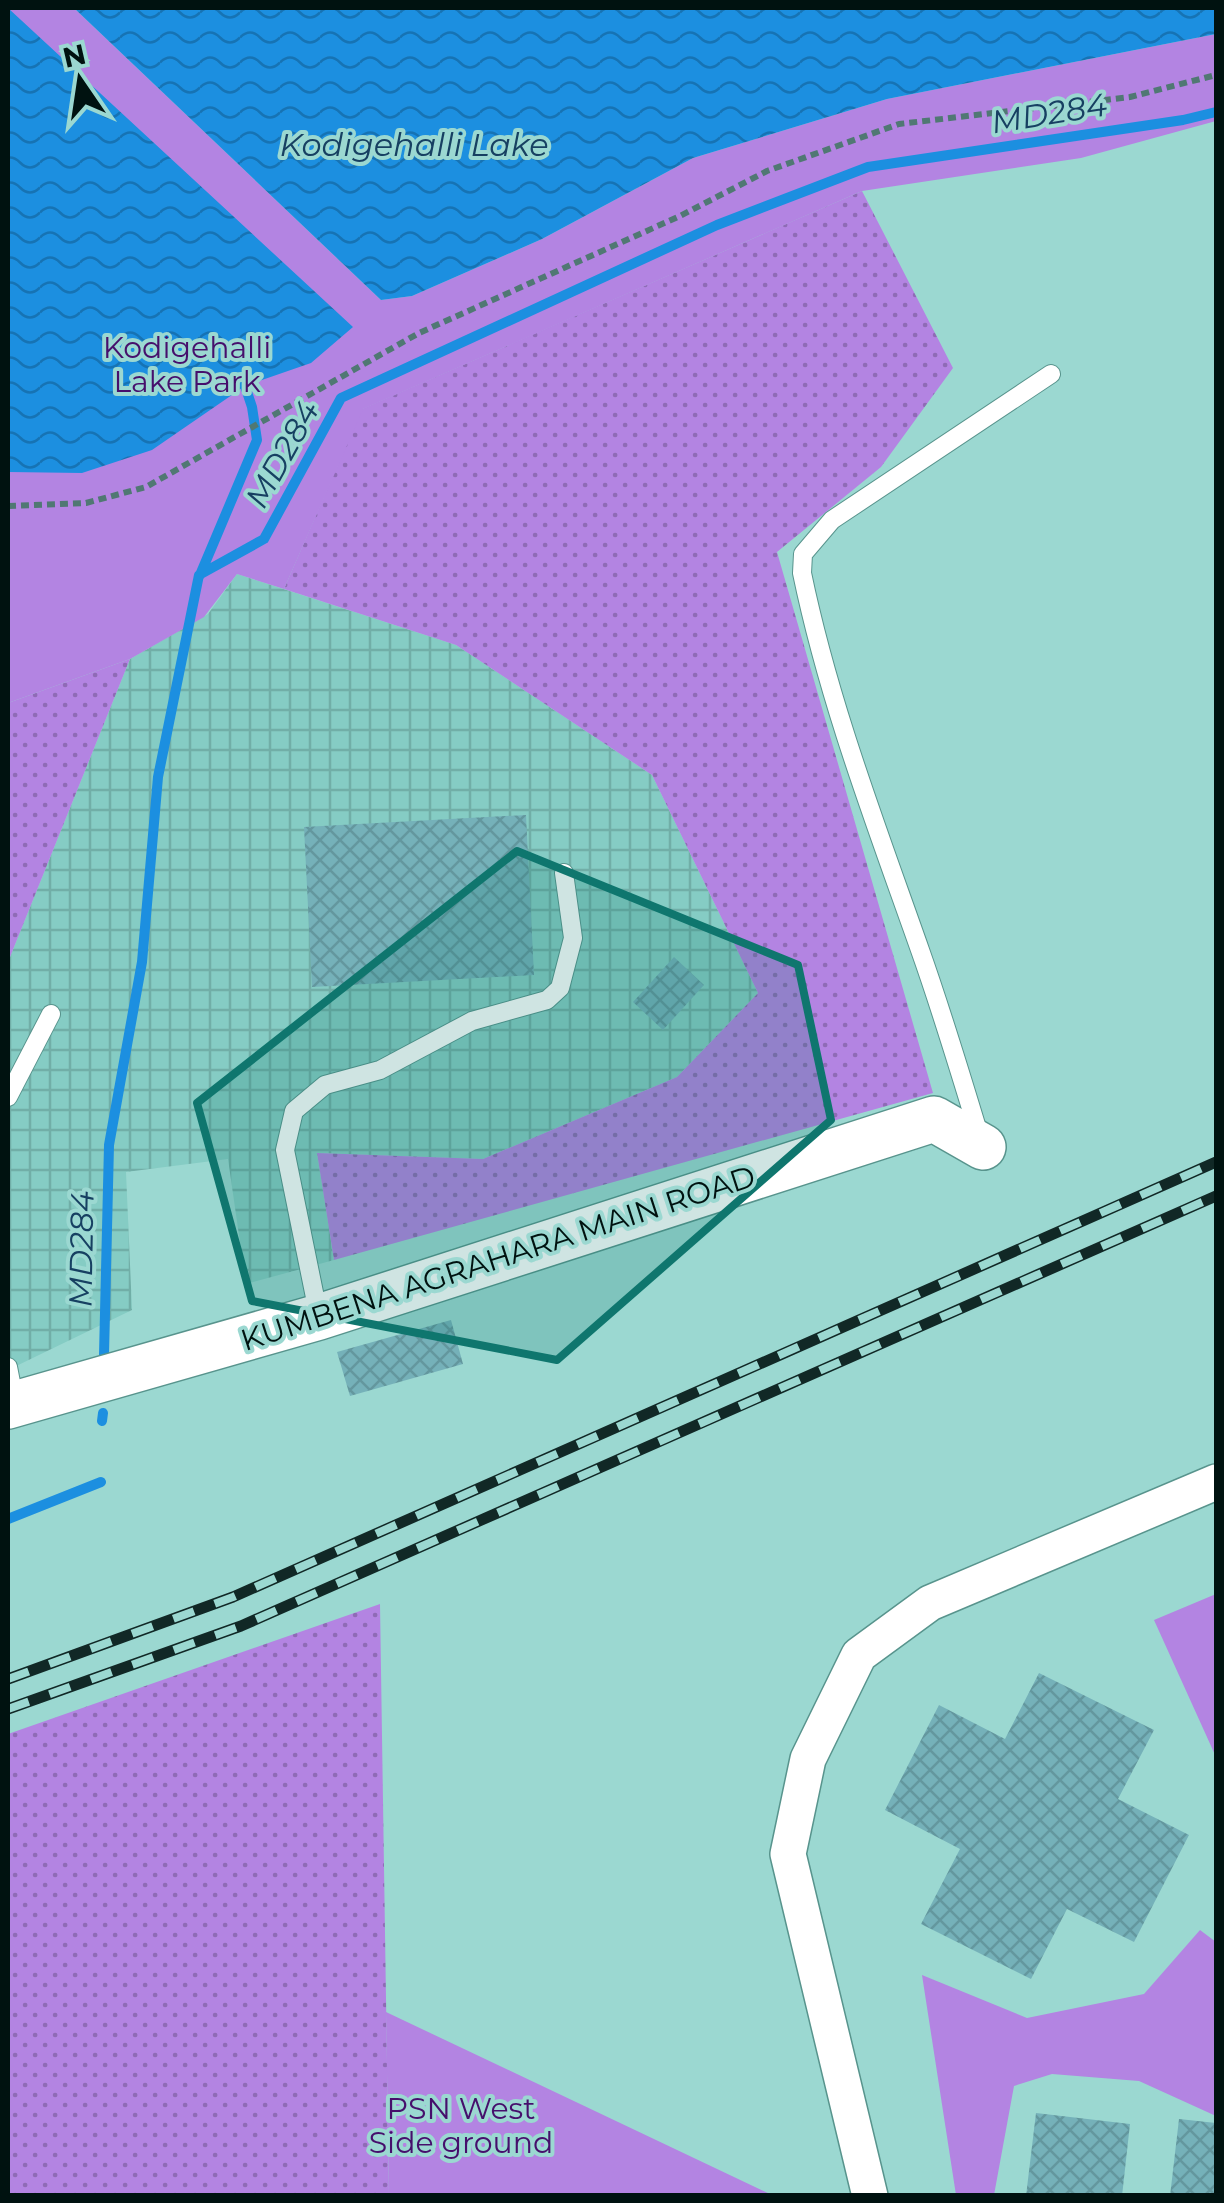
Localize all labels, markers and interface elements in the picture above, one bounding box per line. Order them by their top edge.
north arrow [30,30,130,130]
text: N [60,37,89,75]
water label: MD284 [988,85,1110,141]
water label: Kodigehalli Lake [279,125,549,164]
park label: Kodigehalli Lake Park [103,329,271,400]
water label: MD284 [237,394,327,514]
street label: KUMBENA AGRAHARA MAIN ROAD [236,1157,760,1359]
water label: MD284 [60,1190,102,1308]
park label: PSN West Side ground [369,2090,553,2161]

